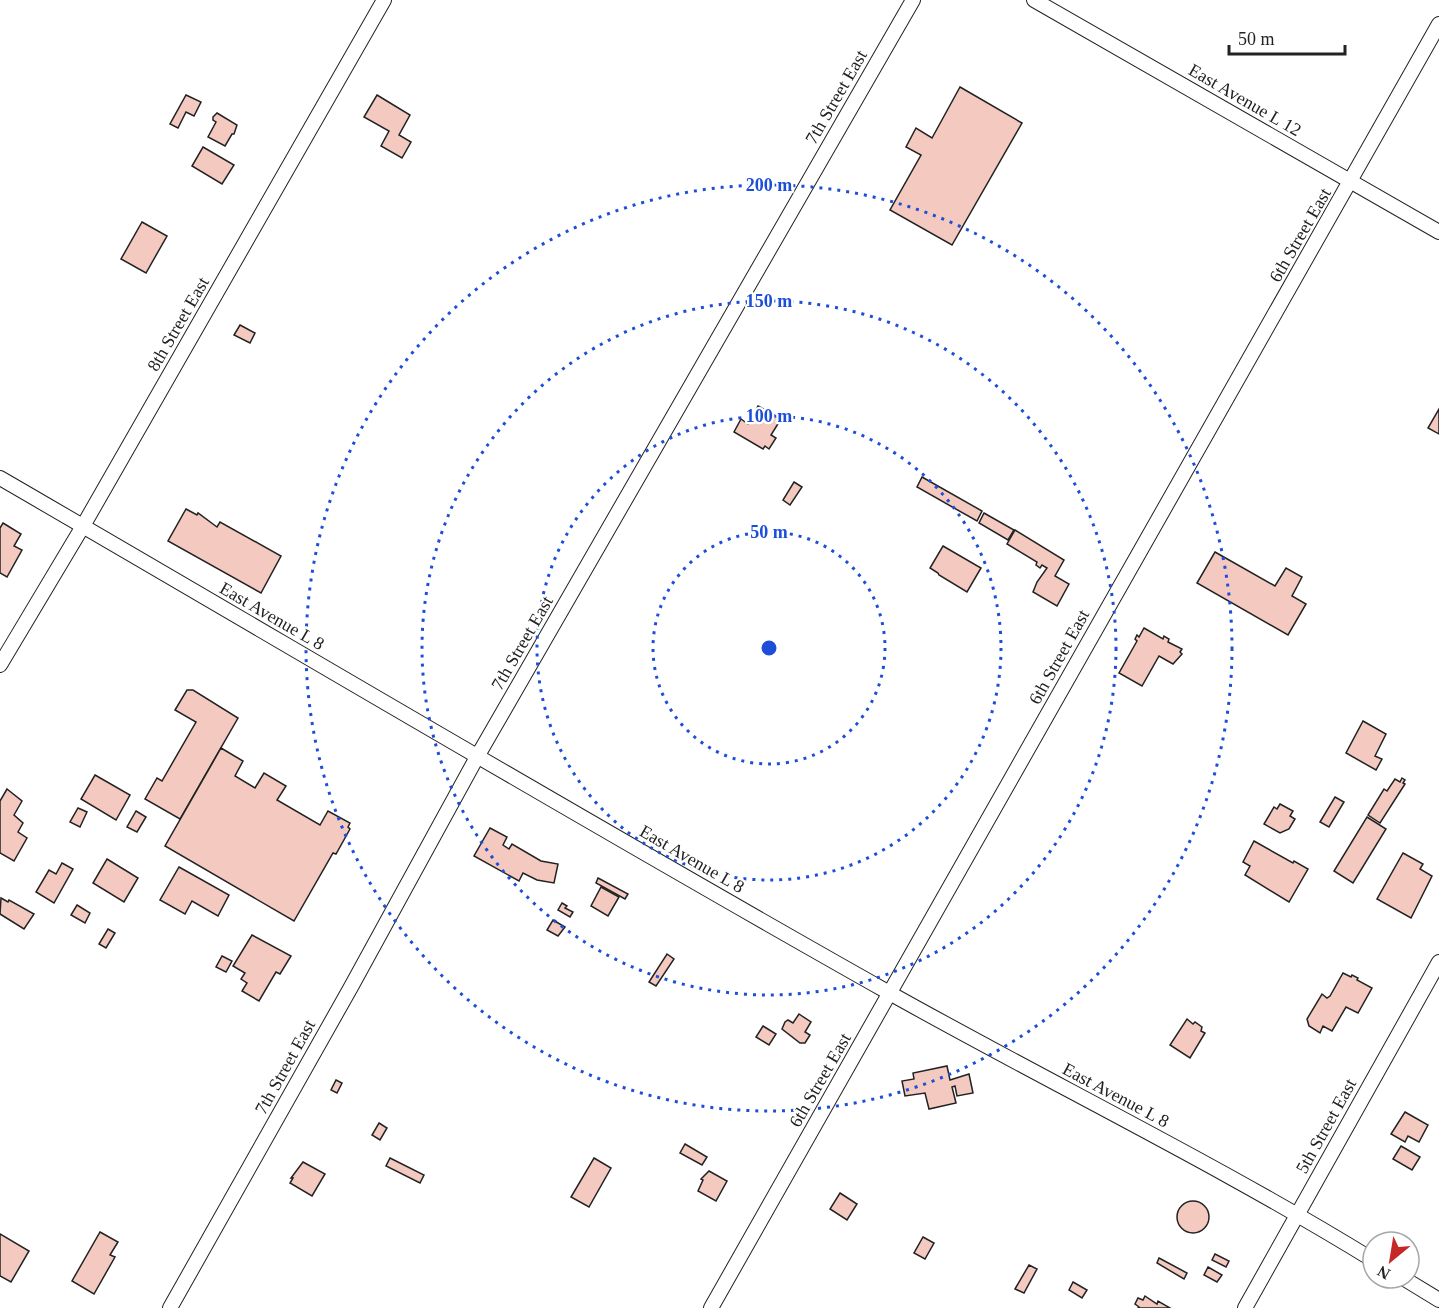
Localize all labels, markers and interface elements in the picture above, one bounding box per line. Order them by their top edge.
scale bar [1229,18,1344,56]
text: 50 m [1238,29,1275,49]
street label: 7th Street East [801,47,871,147]
street label: East Avenue L 12 [1185,60,1305,140]
text: 200 m [746,175,792,195]
street label: 6th Street East [1265,185,1335,285]
street label: 8th Street East [143,274,213,374]
text: 150 m [746,291,792,311]
text: 100 m [746,406,792,426]
text: 50 m [750,522,788,542]
street label: East Avenue L 8 [216,578,328,654]
street label: 7th Street East [487,593,557,693]
street label: 6th Street East [1025,606,1093,708]
centre of rings [759,638,779,658]
street label: East Avenue L 8 [636,821,748,897]
street label: 7th Street East [251,1016,319,1118]
street label: 6th Street East [785,1030,855,1130]
street label: East Avenue L 8 [1059,1059,1173,1131]
street label: 5th Street East [1292,1075,1360,1177]
north arrow [1361,1230,1421,1290]
text: N [1374,1262,1393,1283]

